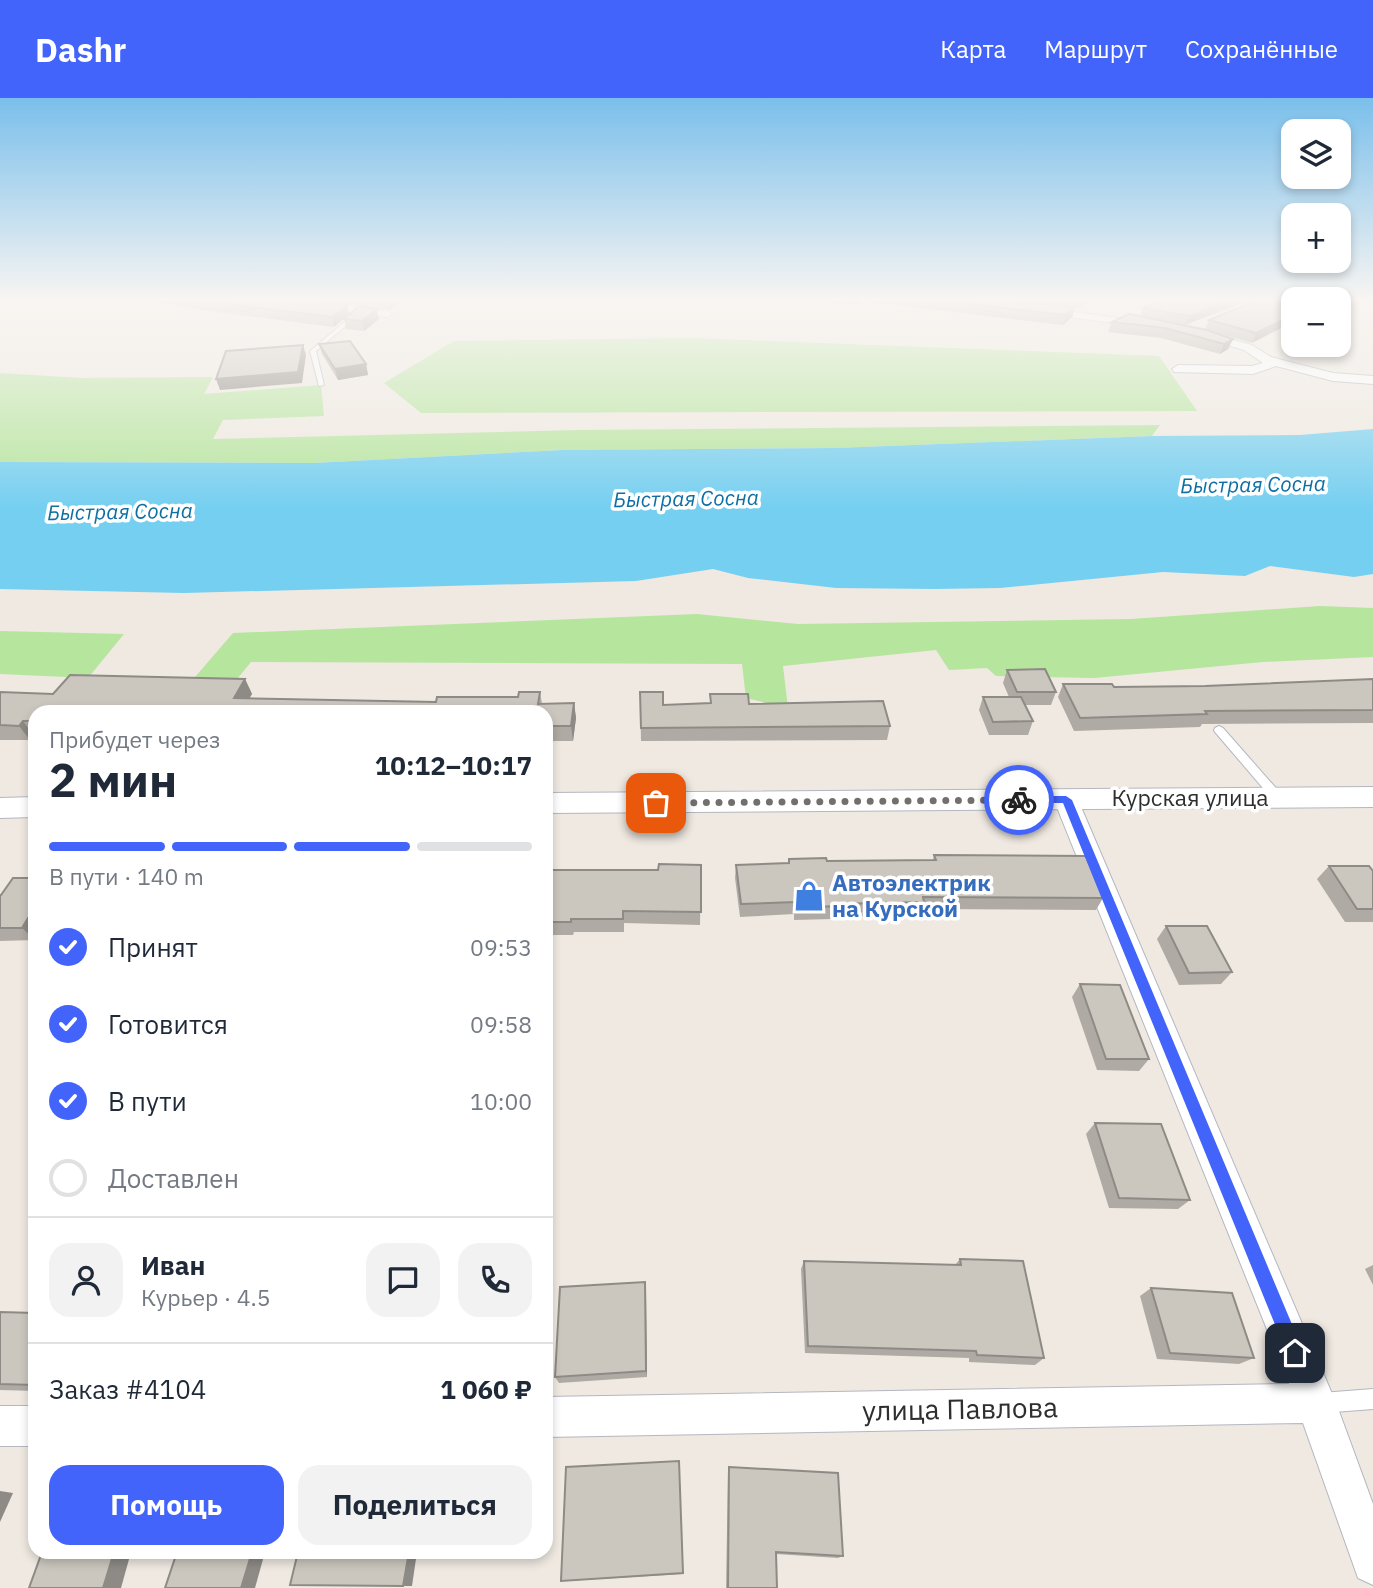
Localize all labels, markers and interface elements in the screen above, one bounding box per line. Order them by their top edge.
text: Dashr [35,28,126,71]
text: Карта [940,33,1006,65]
text: Маршрут [1044,33,1147,65]
text: Сохранённые [1185,33,1338,65]
map controls [1281,119,1351,357]
button: layers [1281,119,1351,189]
button: + [1281,203,1351,273]
button: − [1281,287,1351,357]
water label: Быстрая Сосна [1180,469,1326,499]
water label: Быстрая Сосна [613,483,759,513]
water label: Быстрая Сосна [47,496,193,526]
text: Прибудет через [49,724,221,754]
text: 10:12–10:17 [375,748,532,782]
text: 2 мин [49,750,177,810]
courier [984,765,1054,835]
pin [626,773,686,833]
icon: bike [1000,781,1038,819]
street label: Курская улица [1111,782,1269,812]
icon: bag [637,784,675,822]
text: В пути · 140 m [49,861,204,891]
place label: Автоэлектрик на Курской [832,867,991,923]
shop icon: Автоэлектрик на Курской [792,879,826,913]
icon: check [49,928,87,966]
text: Принят [108,930,198,964]
text: 09:53 [470,932,532,962]
icon: check [49,1005,87,1043]
text: Готовится [108,1007,228,1041]
text: 09:58 [470,1009,532,1039]
icon: check [49,1082,87,1120]
text: В пути [108,1084,187,1118]
text: 10:00 [470,1086,532,1116]
text: Доставлен [108,1161,239,1195]
button: person [49,1243,123,1317]
button: chat [366,1243,440,1317]
button: phone [458,1243,532,1317]
text: Иван [141,1248,206,1282]
text: Курьер · 4.5 [141,1282,271,1312]
pin [1265,1323,1325,1383]
icon: home [1276,1334,1314,1372]
text: Заказ #4104 [49,1372,206,1406]
text: 1 060 ₽ [440,1372,532,1406]
street label: улица Павлова [862,1388,1058,1429]
button: Помощь [49,1465,284,1545]
button: Поделиться [298,1465,532,1545]

